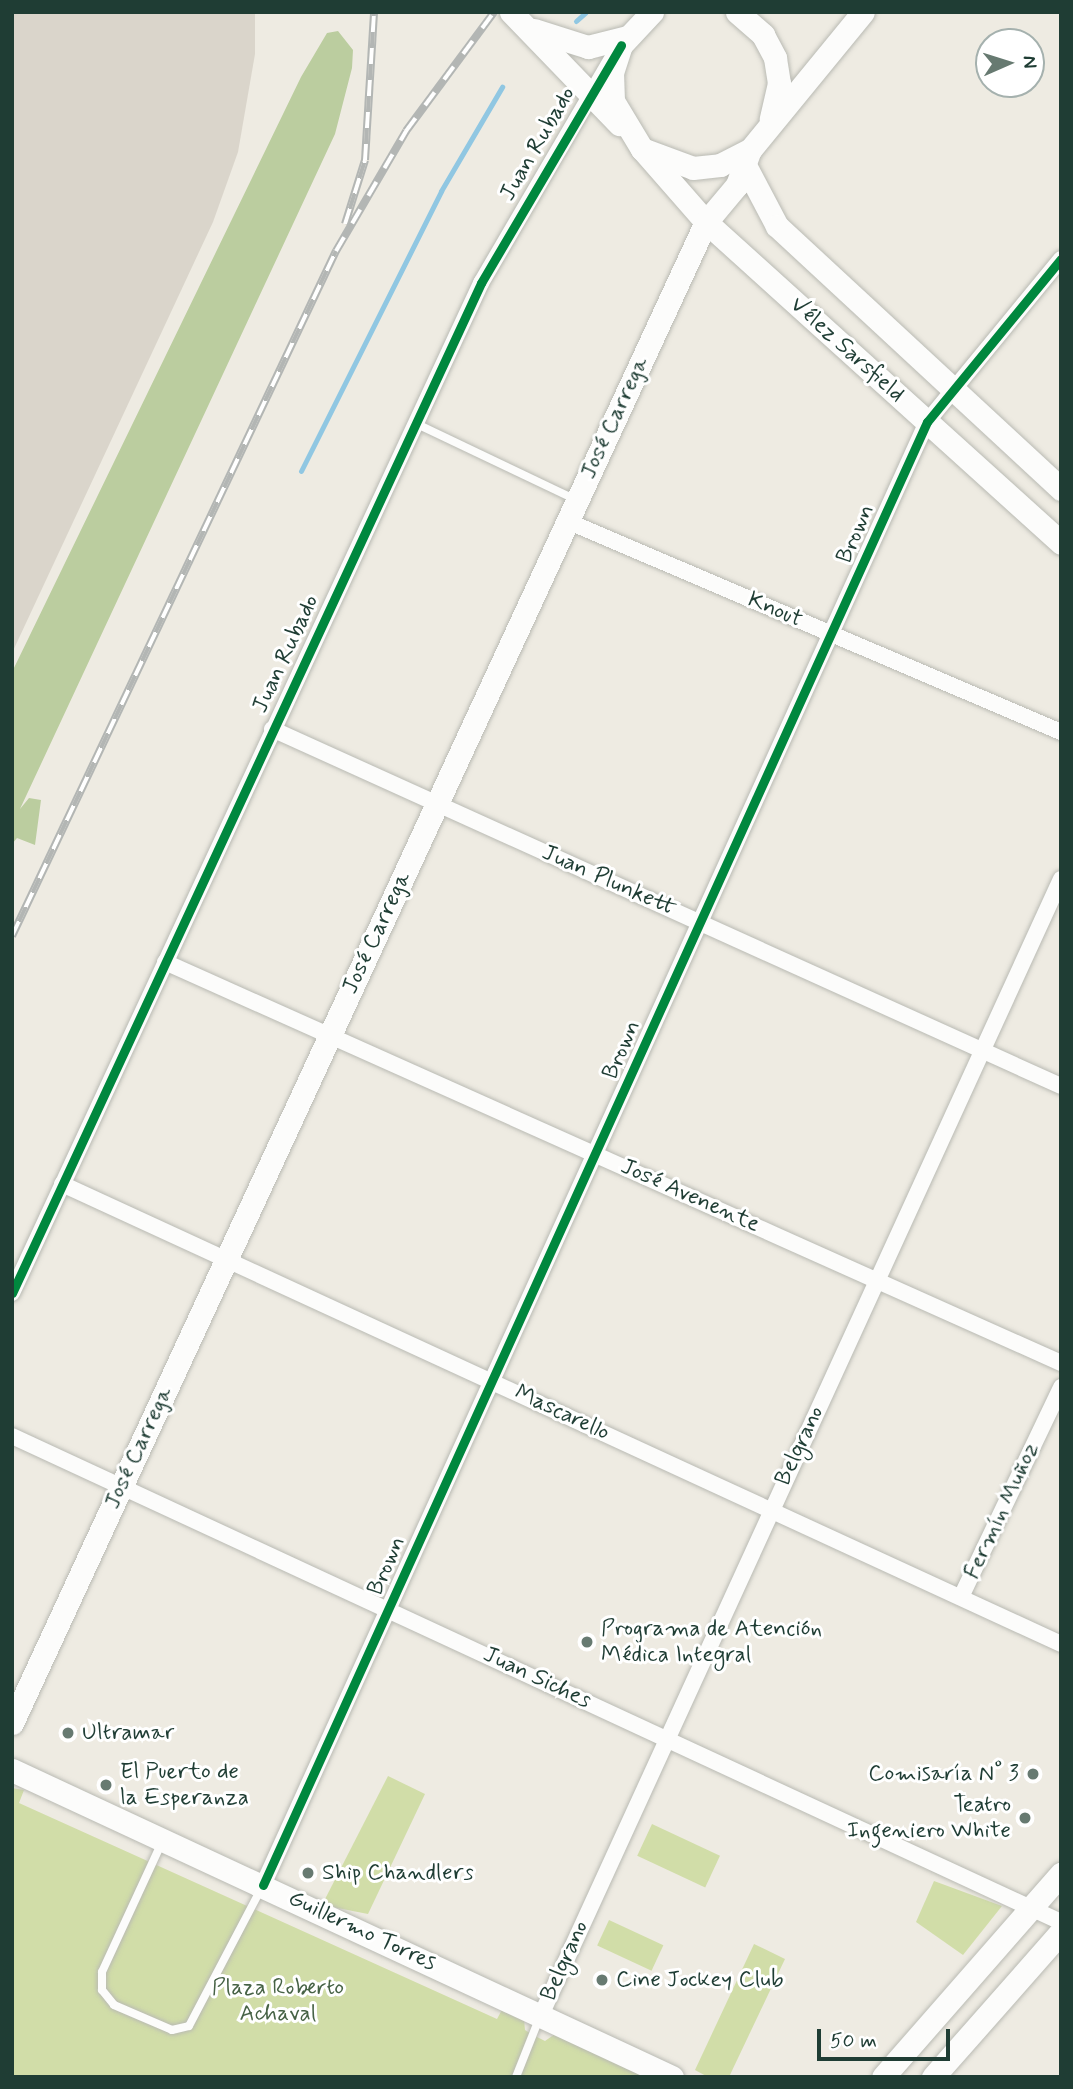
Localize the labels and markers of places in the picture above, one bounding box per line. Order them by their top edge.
place label: Programa de Atención Médica Integral [601,1615,823,1669]
marker: Programa de Atención Médica Integral [579,1634,595,1650]
place label: Ultramar [82,1719,174,1747]
marker: Ultramar [60,1725,76,1741]
place label: El Puerto de la Esperanza [120,1758,247,1812]
place label: Comisaría N° 3 [868,1760,1019,1788]
marker: Comisaría N° 3 [1025,1766,1041,1782]
marker: El Puerto de la Esperanza [98,1777,114,1793]
place label: Teatro Ingeniero White [847,1791,1011,1845]
marker: Teatro Ingeniero White [1017,1810,1033,1826]
place label: Ship Chandlers [322,1859,474,1887]
marker: Ship Chandlers [300,1865,316,1881]
place label: Cine Jockey Club [616,1966,784,1994]
marker: Cine Jockey Club [594,1972,610,1988]

